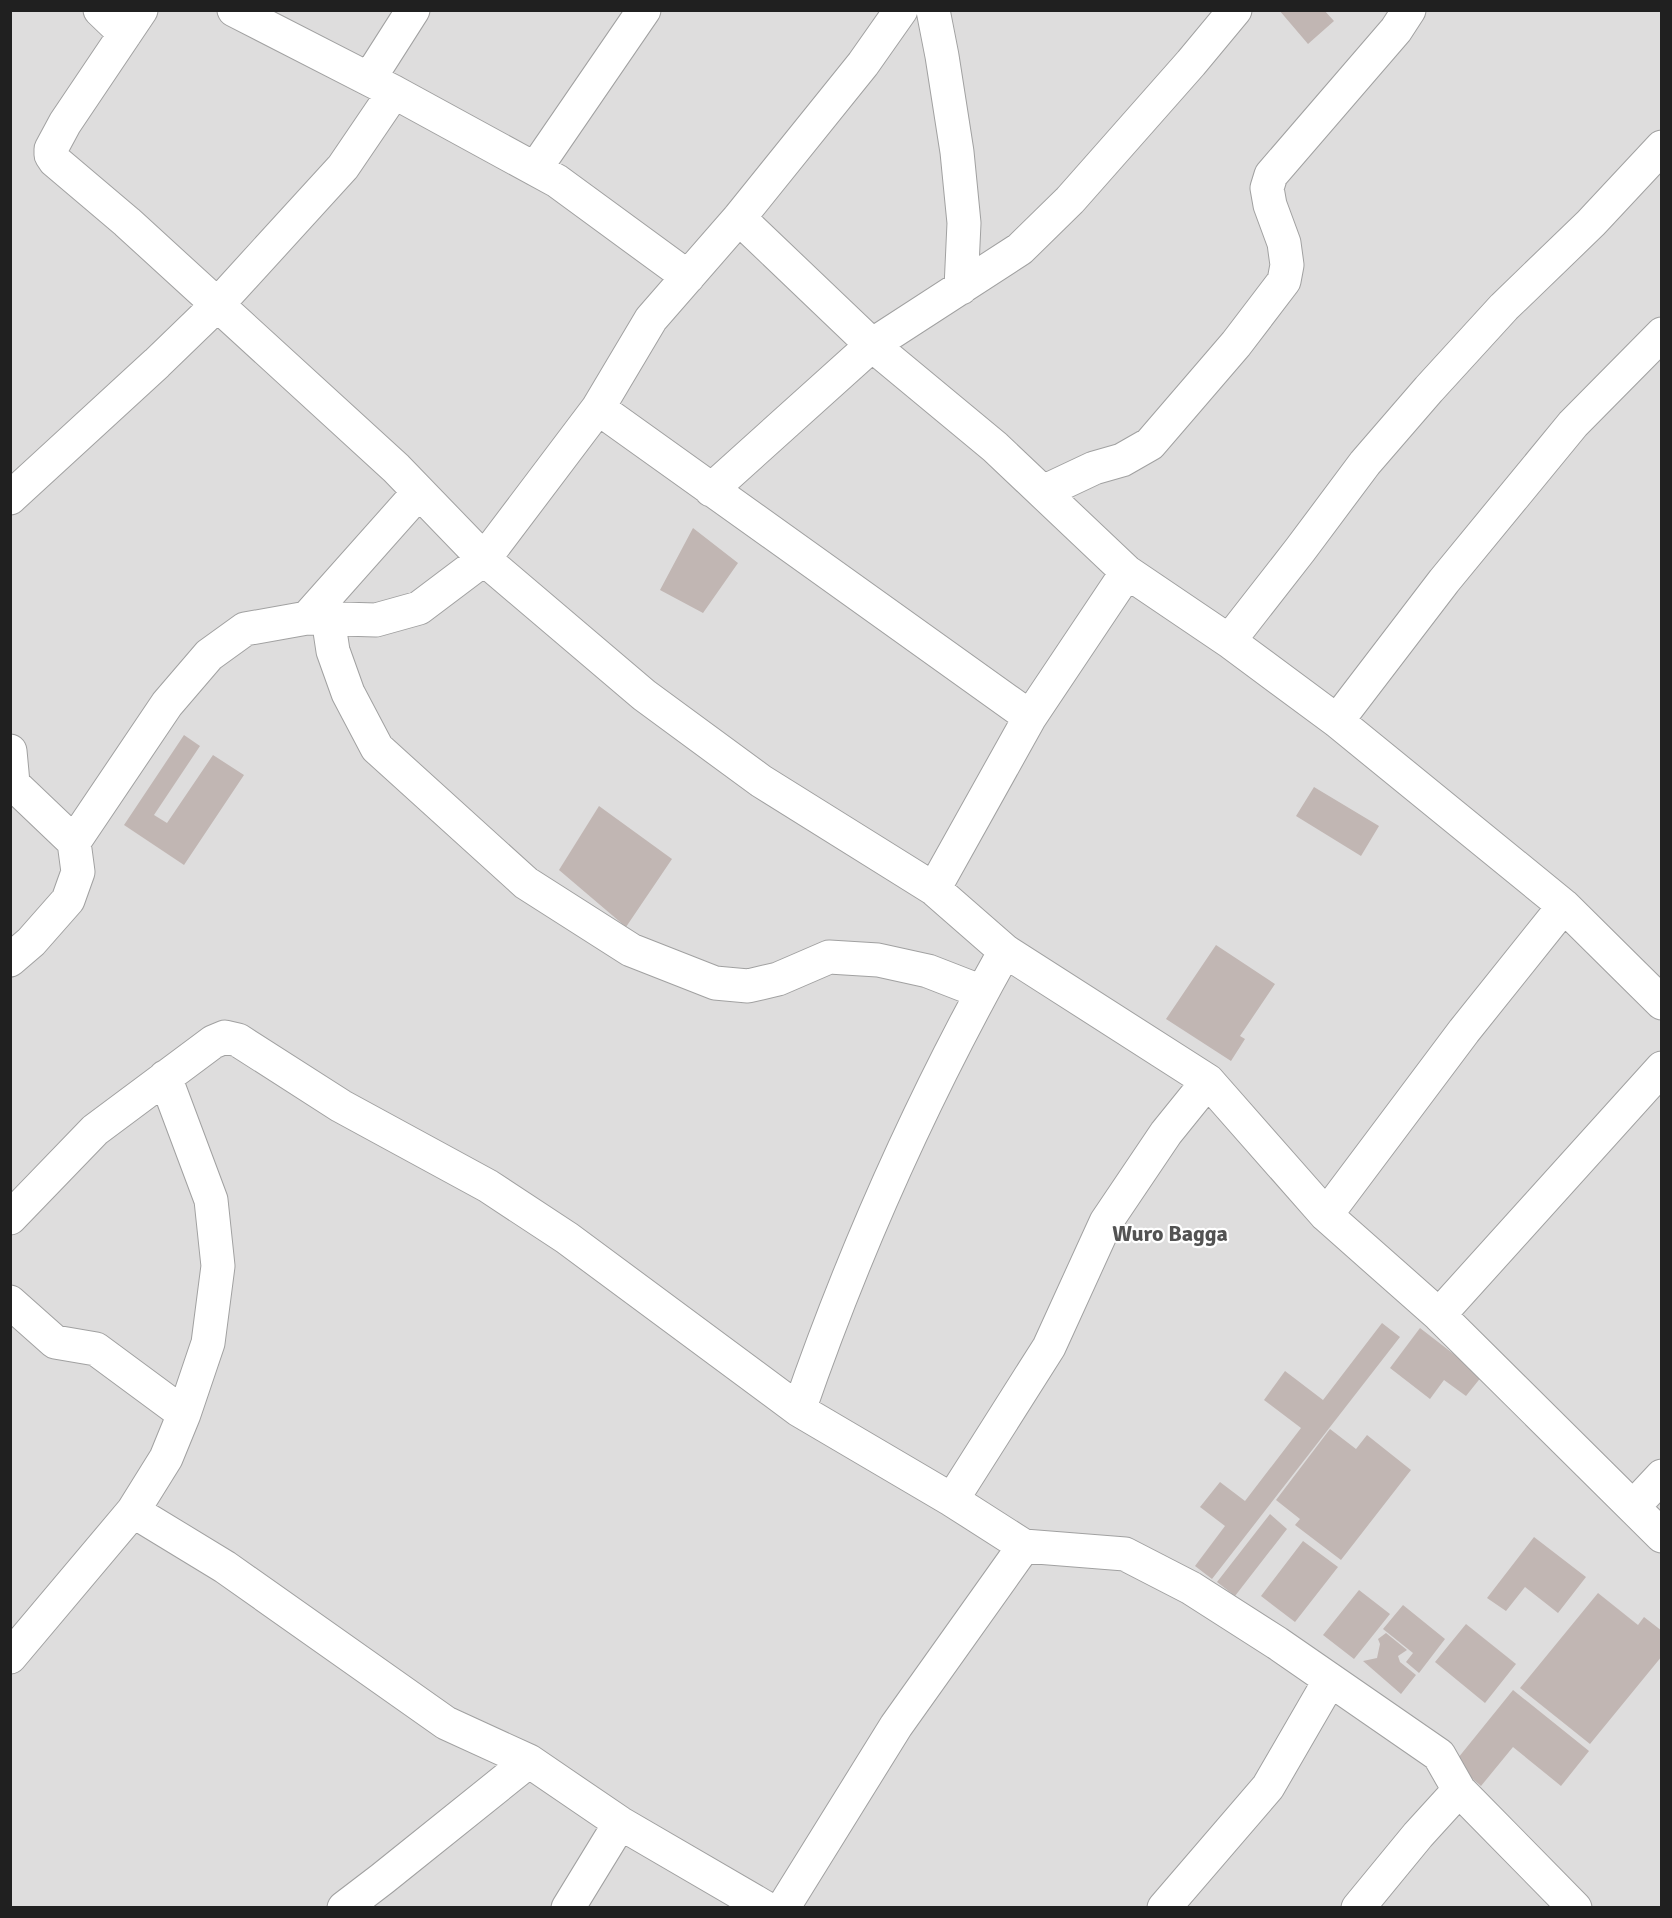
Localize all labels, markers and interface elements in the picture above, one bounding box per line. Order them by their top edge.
district label: Wuro Bagga [1112,1220,1228,1247]

